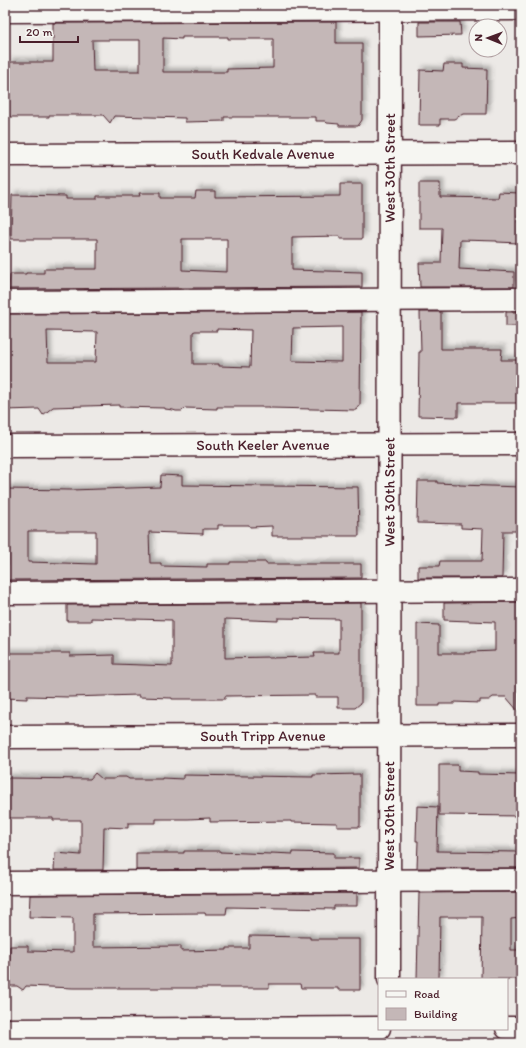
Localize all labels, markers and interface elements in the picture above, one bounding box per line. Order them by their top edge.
scale bar [20,18,78,44]
north arrow [468,18,508,58]
text: 20 m [26,25,53,39]
text: N [472,34,485,42]
street label: West 30th Street [381,113,399,223]
street label: South Kedvale Avenue [191,145,335,163]
street label: South Keeler Avenue [196,436,330,454]
street label: West 30th Street [380,437,399,547]
street label: South Tripp Avenue [200,727,326,745]
street label: West 30th Street [380,761,398,871]
legend [378,978,508,1030]
text: Road [414,987,440,1001]
text: Building [414,1007,458,1021]

